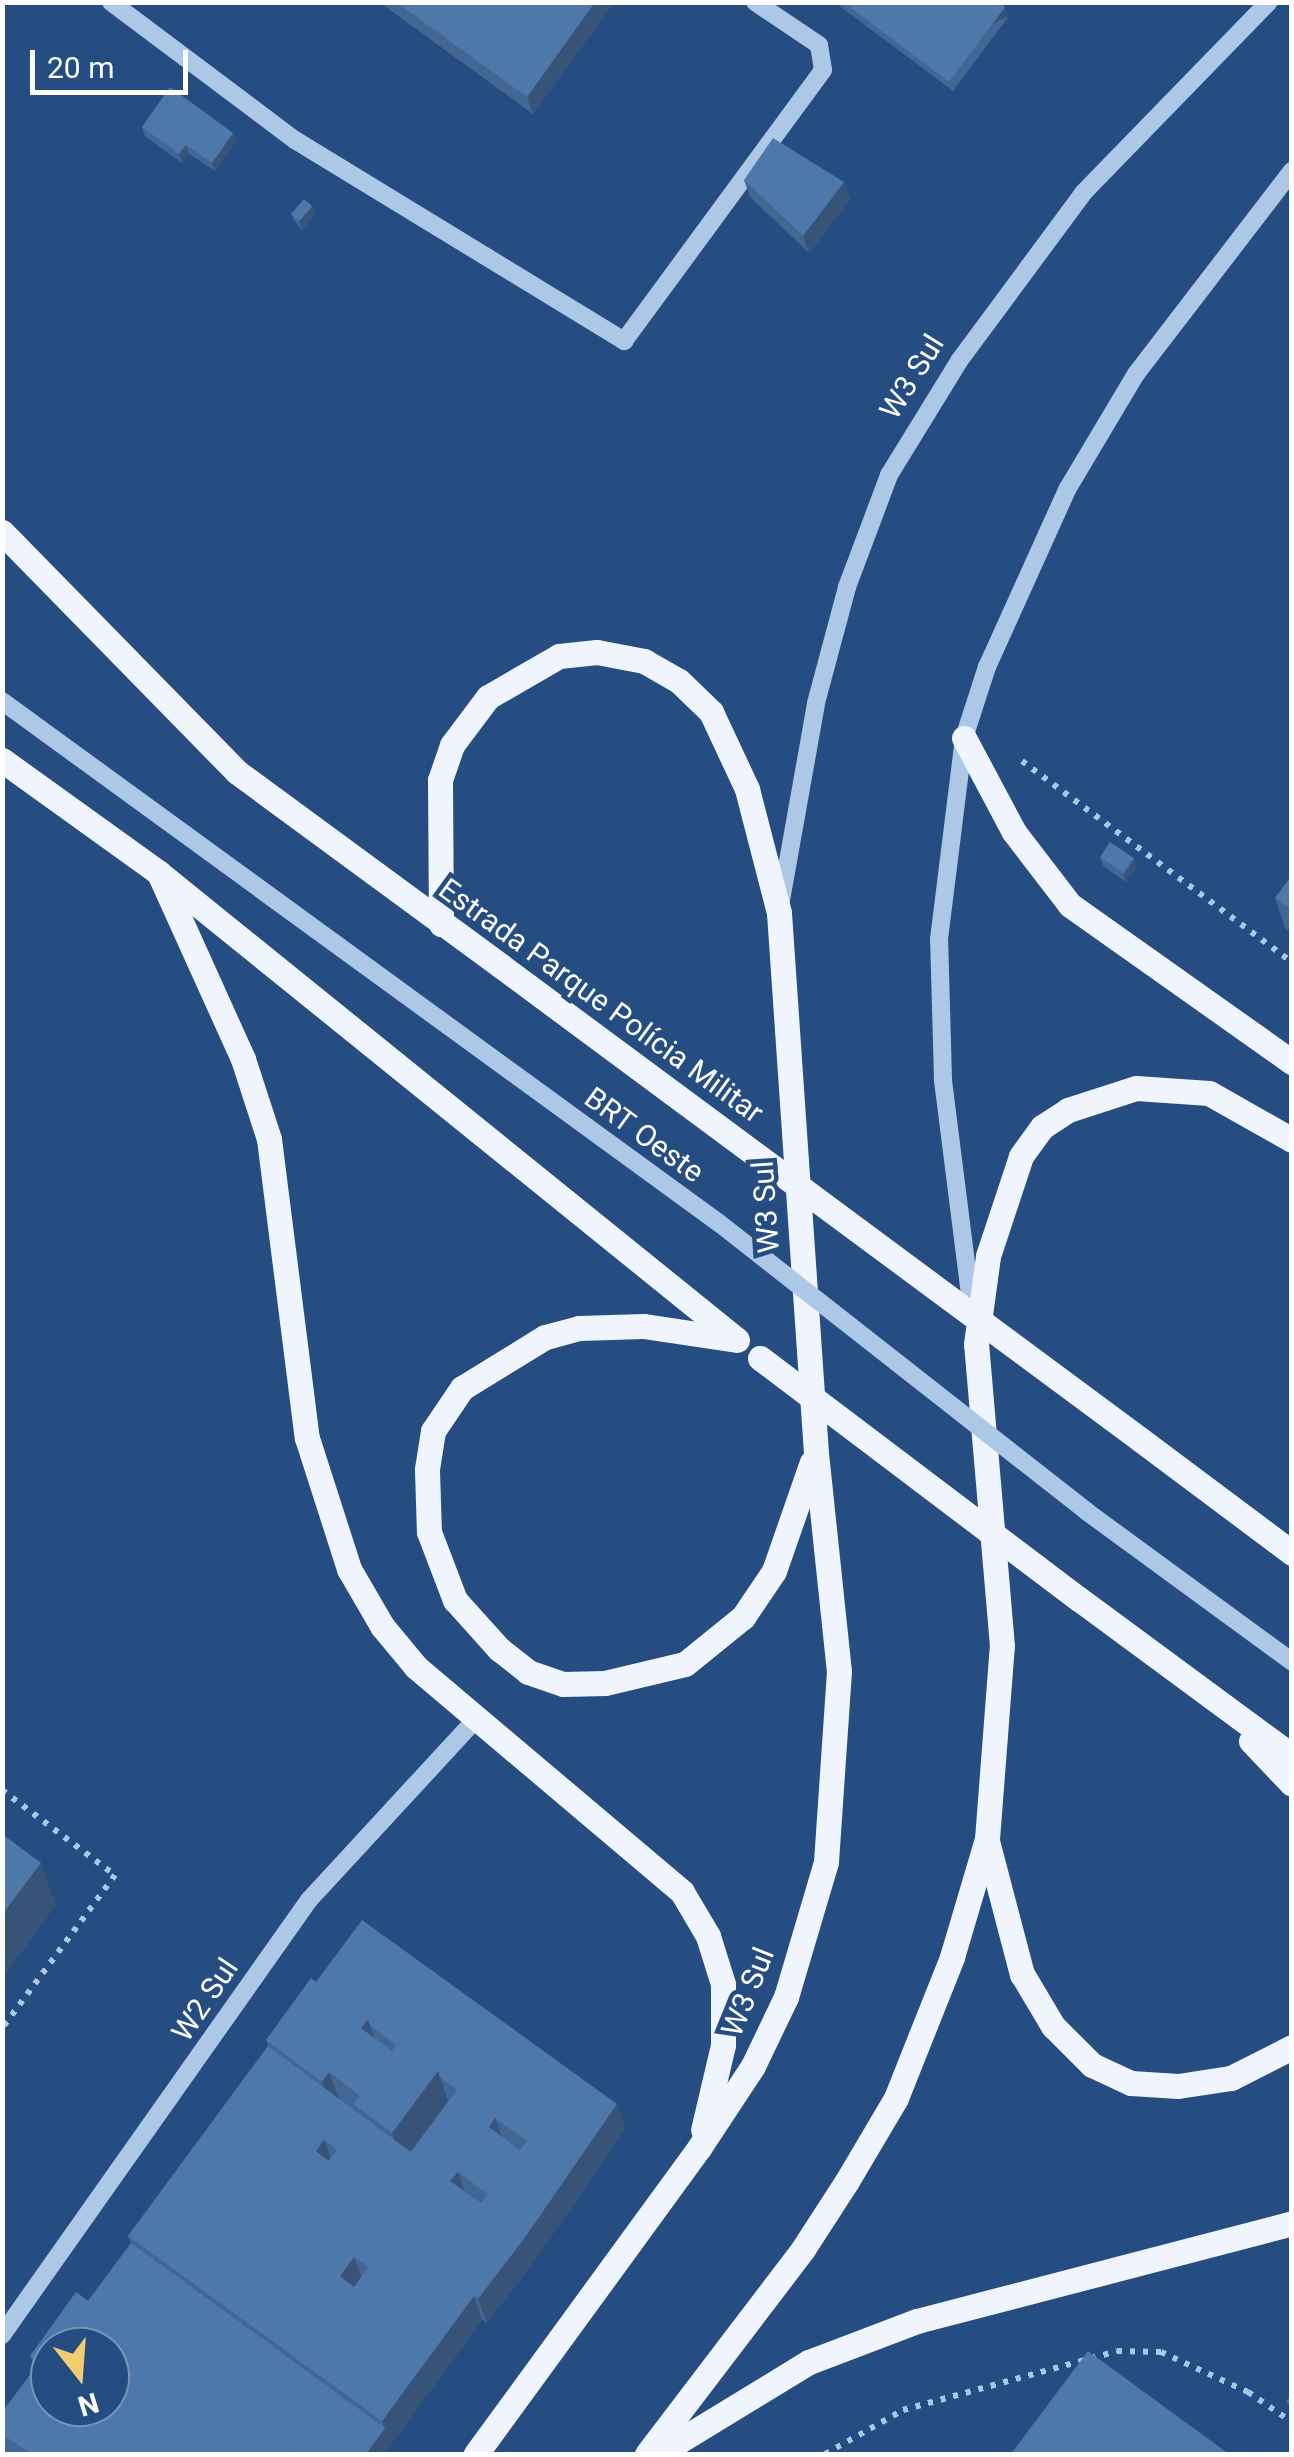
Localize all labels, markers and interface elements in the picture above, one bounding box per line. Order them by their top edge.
scale bar [35,30,192,92]
text: 20 m [47,50,114,85]
street label: W3 Sul [872,328,952,426]
street label: Estrada Parque Polícia Militar [432,871,770,1131]
street label: BRT Oeste [577,1080,711,1190]
street label: W3 Sul [745,1160,787,1254]
street label: W3 Sul [714,1942,782,2042]
street label: W2 Sul [164,1952,246,2048]
north arrow [30,2327,130,2427]
text: N [74,2386,103,2423]

